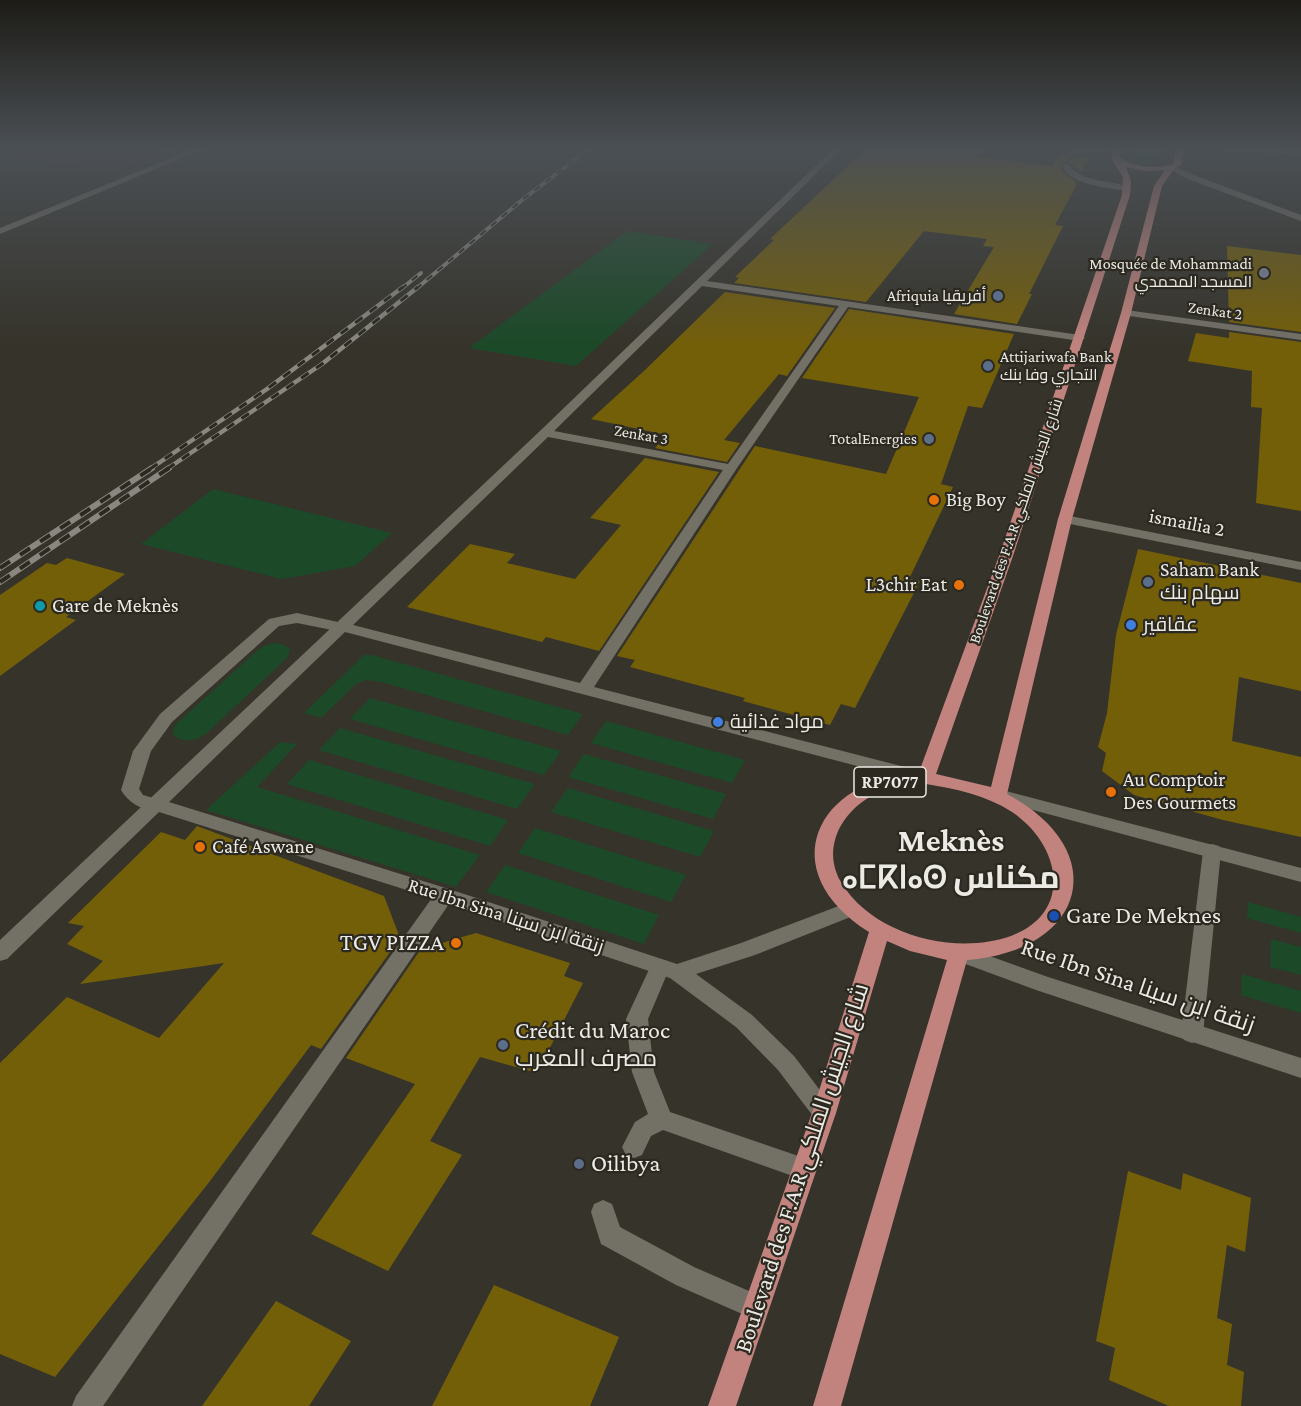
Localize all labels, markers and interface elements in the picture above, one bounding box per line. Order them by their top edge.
place label: Mosquée de Mohammadi المسجد المحمدي [1089,254,1252,292]
marker: Mosquée de Mohammadi المسجد المحمدي [1257,266,1271,280]
place label: Afriquia أفريقيا [887,286,986,306]
marker: Afriquia أفريقيا [991,289,1005,303]
street label: Zenkat 2 [1187,298,1243,324]
place label: Attijariwafa Bank التجاري وفا بنك [1000,347,1112,385]
marker: Attijariwafa Bank التجاري وفا بنك [981,359,995,373]
street label: Boulevard des F.A.R شارع الجيش الملكي [965,396,1067,646]
street label: Zenkat 3 [612,421,670,449]
place label: TotalEnergies [829,429,917,449]
marker: TotalEnergies [922,432,936,446]
place label: Big Boy [946,488,1006,512]
marker: Big Boy [927,493,941,507]
street label: ismailia 2 [1147,504,1227,542]
place label: Saham Bank سهام بنك [1160,558,1259,605]
place label: L3chir Eat [866,573,947,597]
marker: Saham Bank سهام بنك [1141,575,1155,589]
marker: L3chir Eat [952,578,966,592]
place label: Gare de Meknès [52,594,179,618]
marker: Gare de Meknès [33,599,47,613]
place label: عقاقير [1143,613,1198,637]
marker: عقاقير [1124,618,1138,632]
place label: مواد غذائية [730,710,824,734]
marker: مواد غذائية [711,715,725,729]
road number: RP7077 [854,767,926,797]
place label: Au Comptoir Des Gourmets [1123,768,1236,815]
marker: Au Comptoir Des Gourmets [1104,785,1118,799]
district label: Meknès ⴰⵎⴽⵏⴰⵙ مكناس [842,822,1060,897]
place label: Café Aswane [212,835,314,859]
marker: Café Aswane [193,840,207,854]
street label: Rue Ibn Sina زنقة ابن سينا [405,873,607,959]
place label: Gare De Meknes [1066,902,1221,930]
marker: Gare De Meknes [1047,909,1061,923]
place label: TGV PIZZA [340,929,444,957]
street label: Rue Ibn Sina زنقة ابن سينا [1017,932,1259,1040]
marker: TGV PIZZA [449,936,463,950]
street label: Boulevard des F.A.R شارع الجيش الملكي [729,980,875,1356]
place label: Crédit du Maroc مصرف المغرب [515,1017,670,1073]
marker: Crédit du Maroc مصرف المغرب [496,1038,510,1052]
place label: Oilibya [591,1150,660,1178]
marker: Oilibya [572,1157,586,1171]

